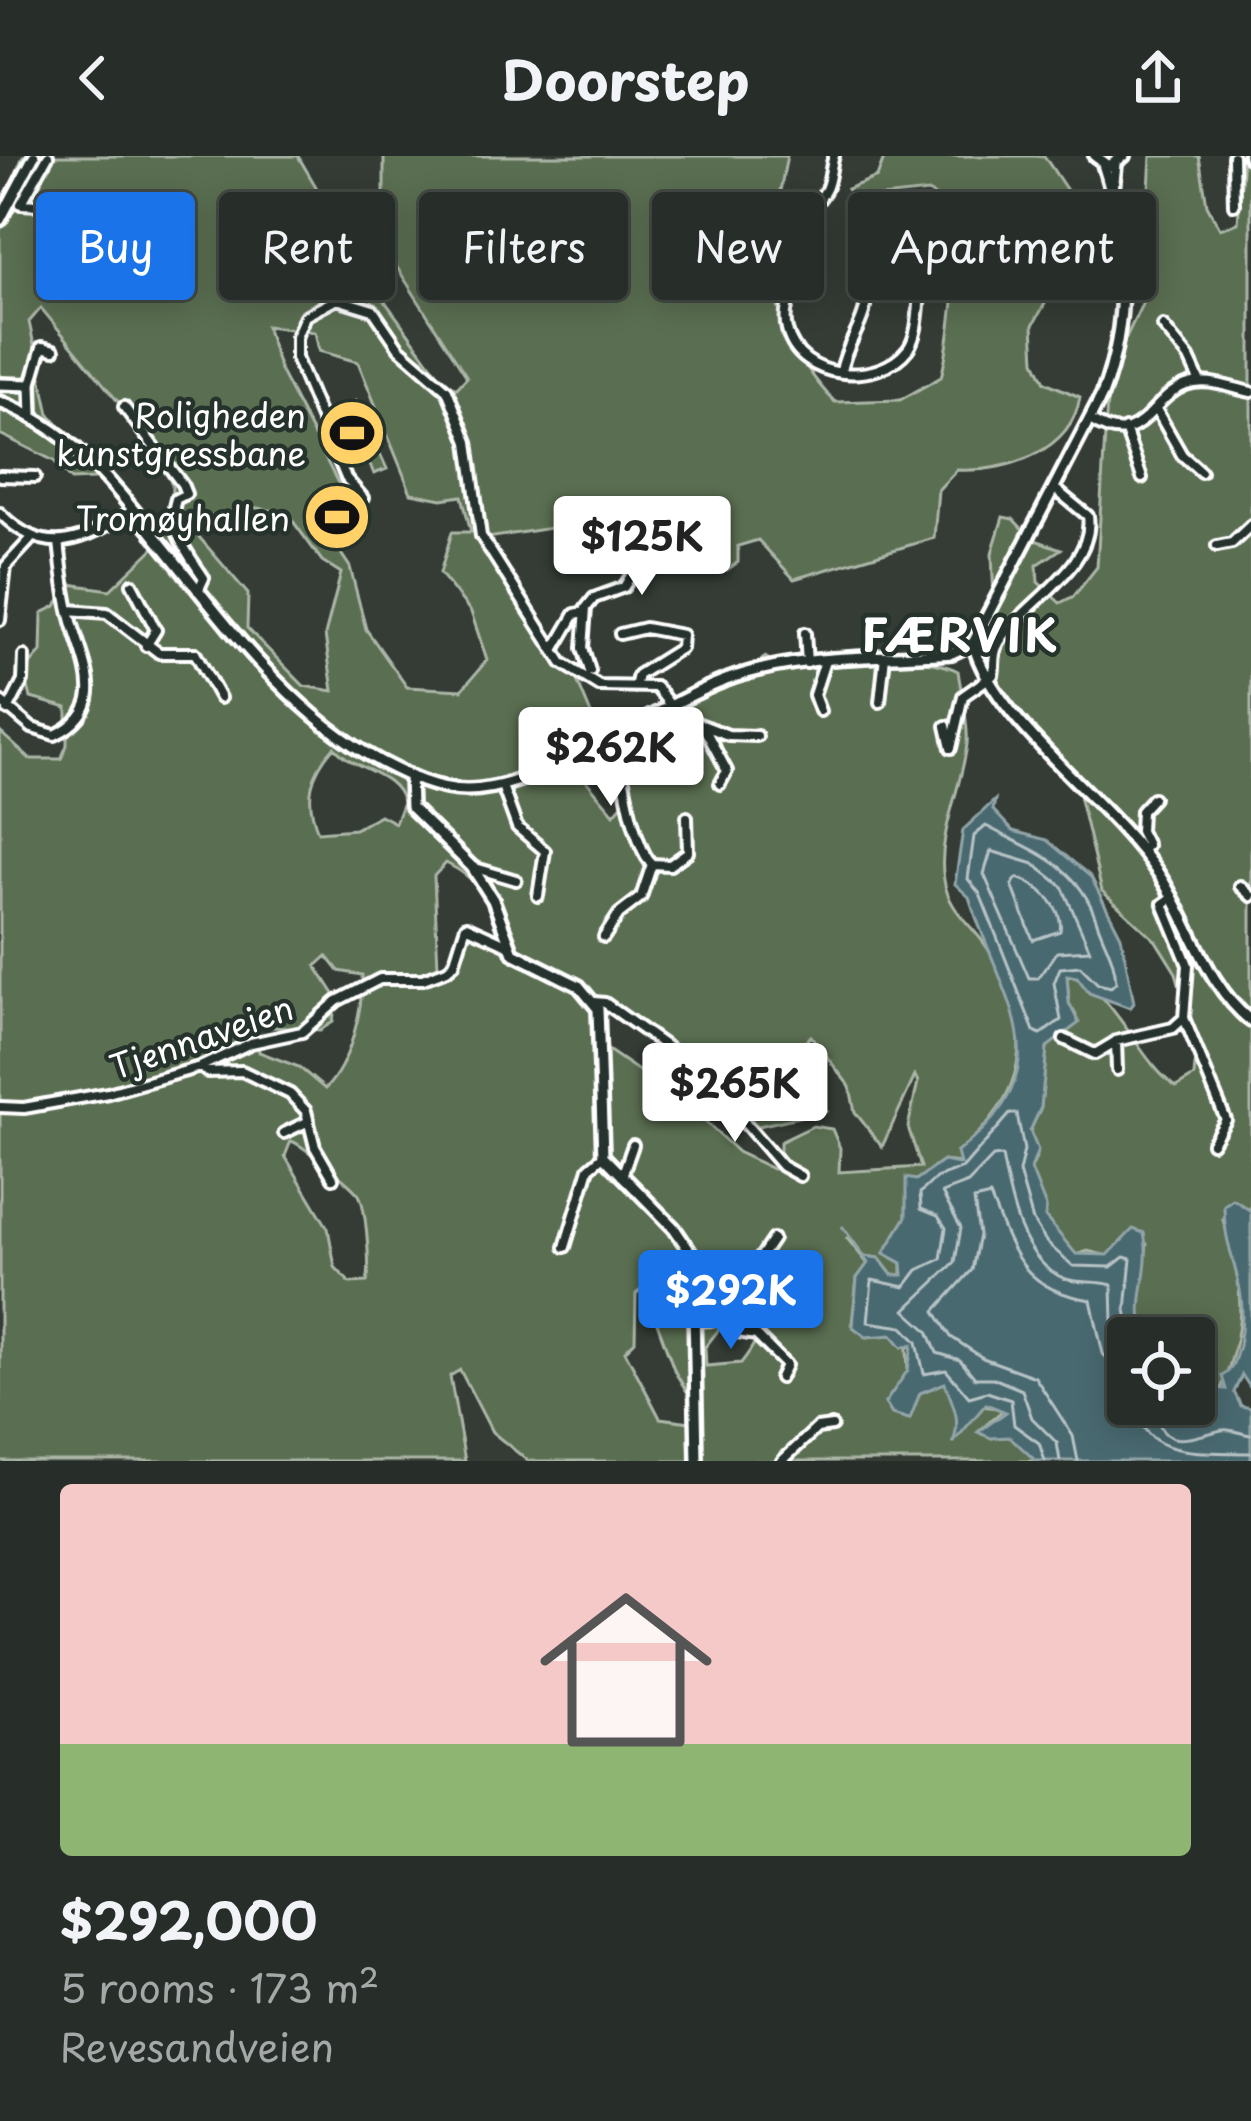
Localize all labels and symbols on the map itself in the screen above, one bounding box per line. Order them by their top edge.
place label: Roligheden kunstgressbane [56,389,306,477]
sports icon: Roligheden kunstgressbane [317,398,387,468]
sports icon: Tromøyhallen [302,482,372,552]
place label: Tromøyhallen [76,492,290,542]
pin: $125K [558,496,726,598]
district label: FÆRVIK [862,599,1060,667]
pin: $262K [527,707,695,809]
street label: Tjennaveien [103,981,299,1091]
pin: $265K [651,1043,819,1145]
pin: $292K [647,1250,815,1352]

